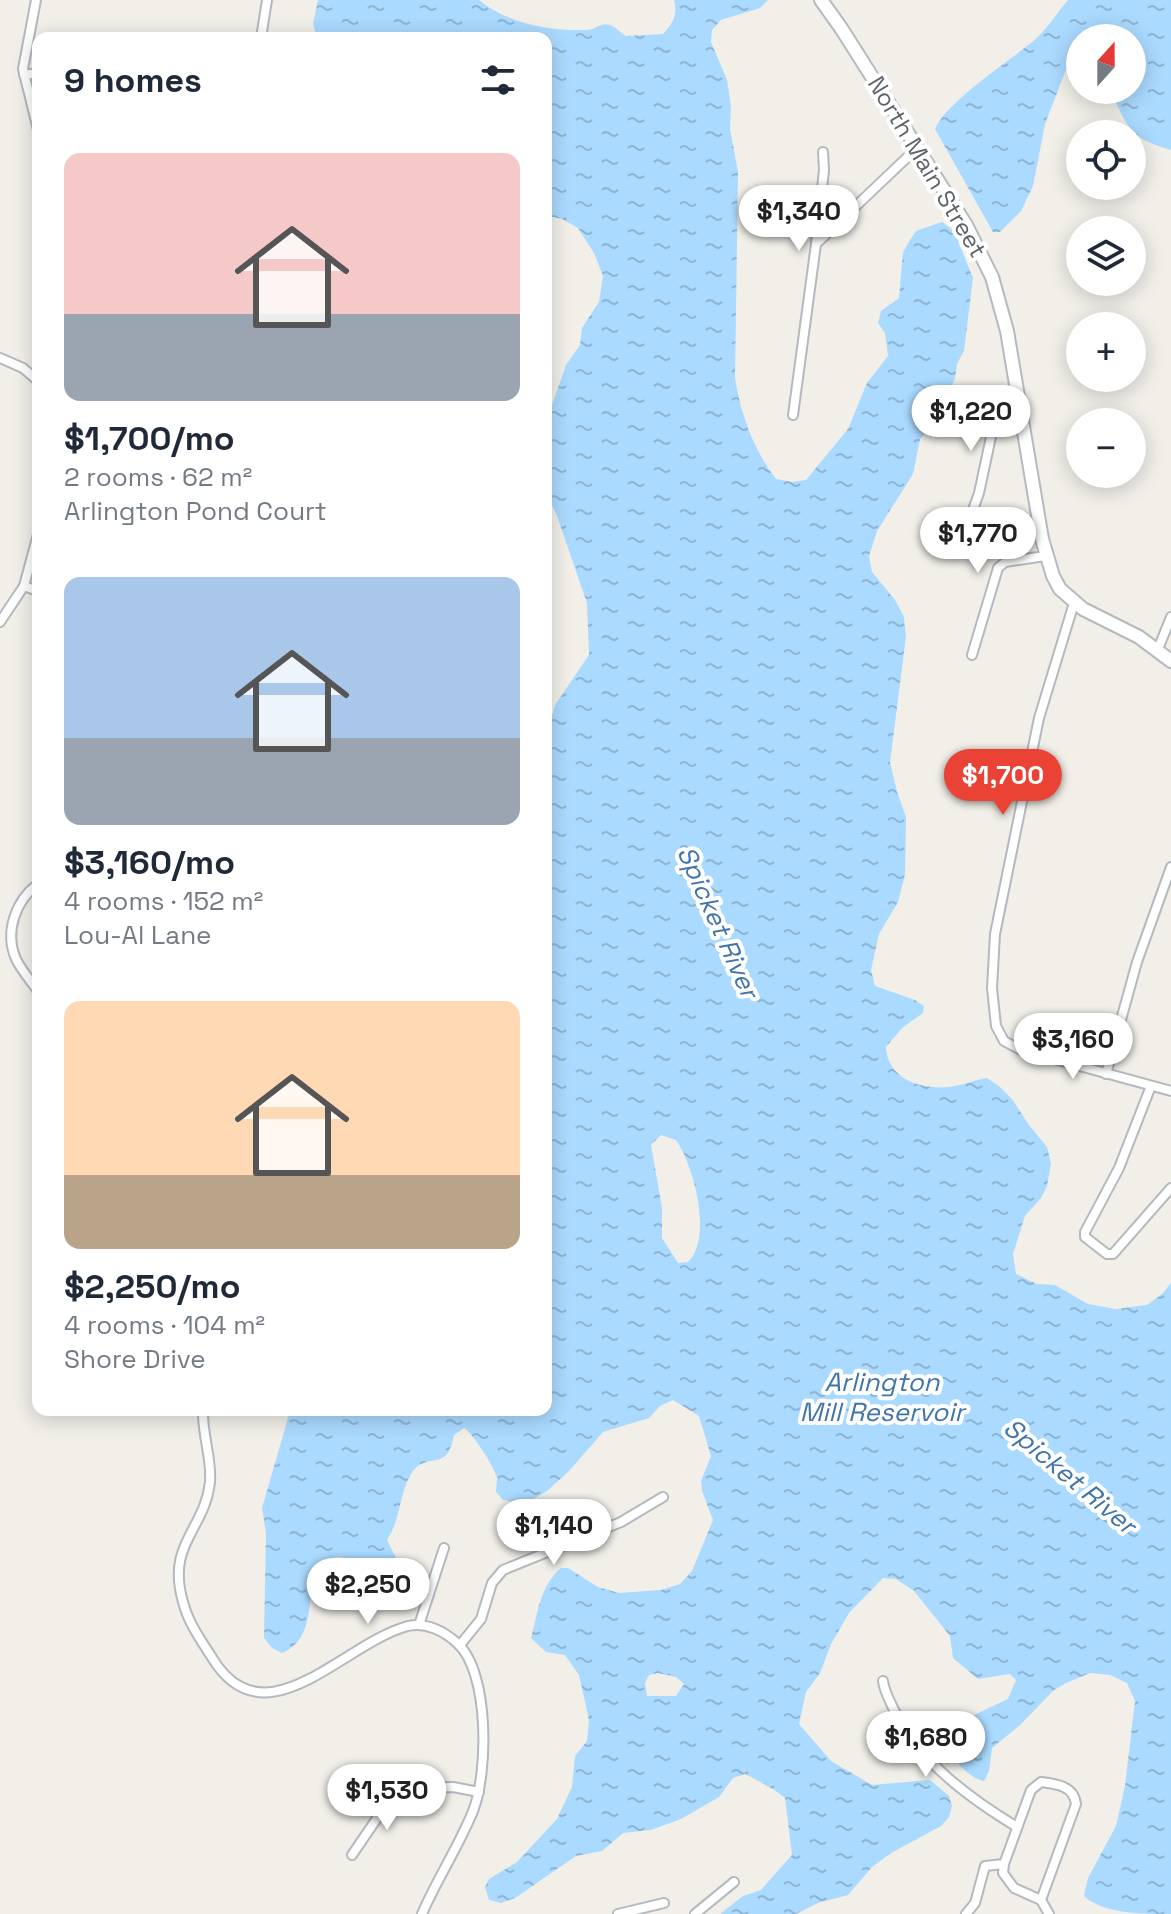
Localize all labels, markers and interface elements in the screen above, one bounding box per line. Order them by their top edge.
north arrow [1066,24,1146,104]
map controls [1066,24,1146,488]
icon: filters [476,58,520,102]
text: 9 homes [64,59,202,102]
street label: North Main Street [861,70,994,263]
button: locate [1066,120,1146,200]
pin: $1,340 [734,185,864,253]
text: $1,340 [757,194,841,228]
icon: home [220,205,364,349]
button: layers [1066,216,1146,296]
button: + [1066,312,1146,392]
pin: $1,220 [906,385,1036,453]
text: $1,220 [930,394,1012,428]
button: − [1066,408,1146,488]
text: $1,700/mo [64,417,235,460]
text: 2 rooms · 62 m² [64,460,252,494]
text: Arlington Pond Court [64,494,327,528]
pin: $1,770 [913,507,1043,575]
text: $1,770 [938,516,1018,550]
icon: home [220,629,364,773]
pin: $1,700 [938,749,1068,817]
text: $1,700 [962,758,1044,792]
text: $3,160/mo [64,841,235,884]
water label: Spicket River [669,841,768,1006]
text: 4 rooms · 152 m² [64,884,263,918]
text: Lou-Al Lane [64,918,212,952]
pin: $3,160 [1008,1013,1138,1081]
text: $3,160 [1032,1022,1114,1056]
icon: home [220,1053,364,1197]
text: $2,250/mo [64,1265,240,1308]
text: 4 rooms · 104 m² [64,1308,265,1342]
text: Shore Drive [64,1342,206,1376]
water label: Arlington Mill Reservoir [800,1365,968,1429]
water label: Spicket River [997,1411,1146,1543]
pin: $1,140 [489,1499,619,1567]
text: $1,140 [515,1508,593,1542]
pin: $2,250 [303,1558,433,1626]
text: $2,250 [325,1567,411,1601]
pin: $1,680 [861,1711,991,1779]
text: $1,680 [884,1720,968,1754]
pin: $1,530 [322,1764,452,1832]
text: $1,530 [345,1773,429,1807]

